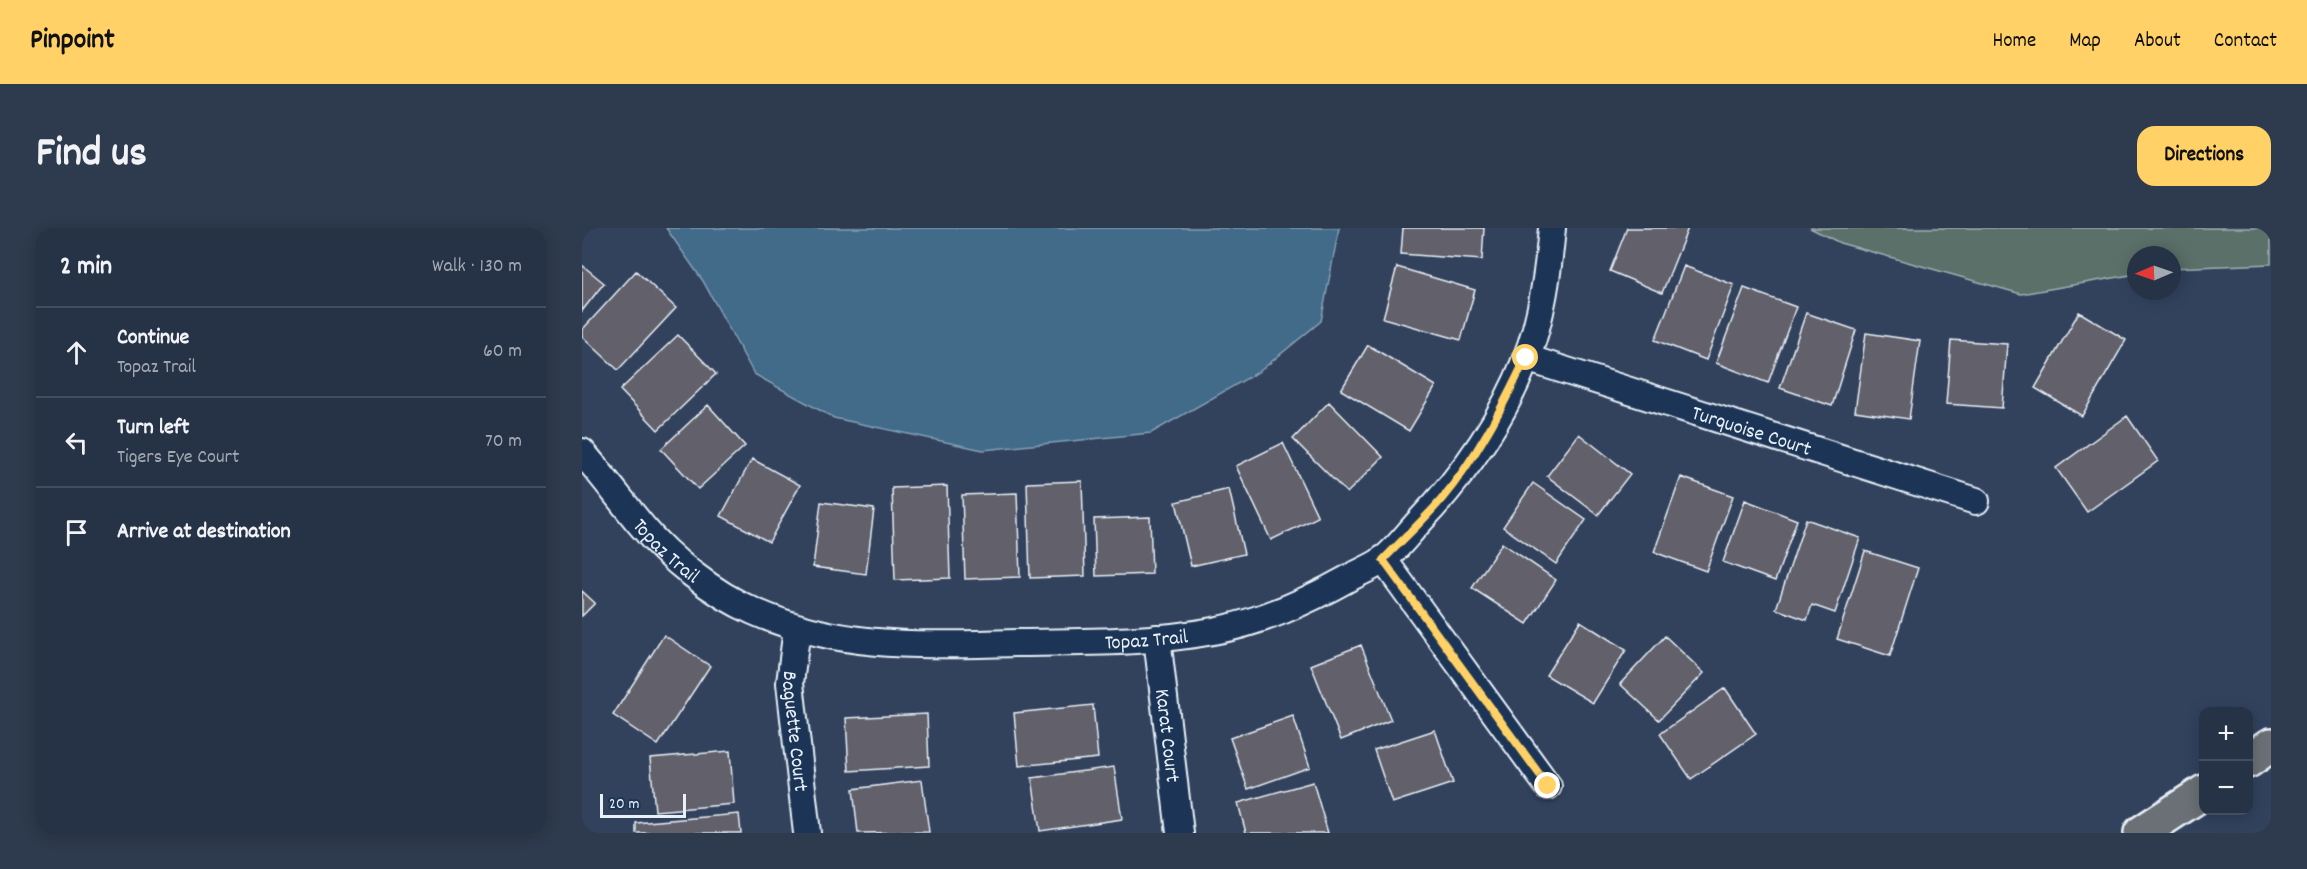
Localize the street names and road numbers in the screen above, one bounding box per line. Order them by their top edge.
street label: Turquoise Court [1687,400,1815,466]
street label: Topaz Trail [624,513,705,592]
street label: Topaz Trail [1104,623,1190,659]
street label: Baguette Court [772,669,814,794]
street label: Karat Court [1145,687,1186,784]

